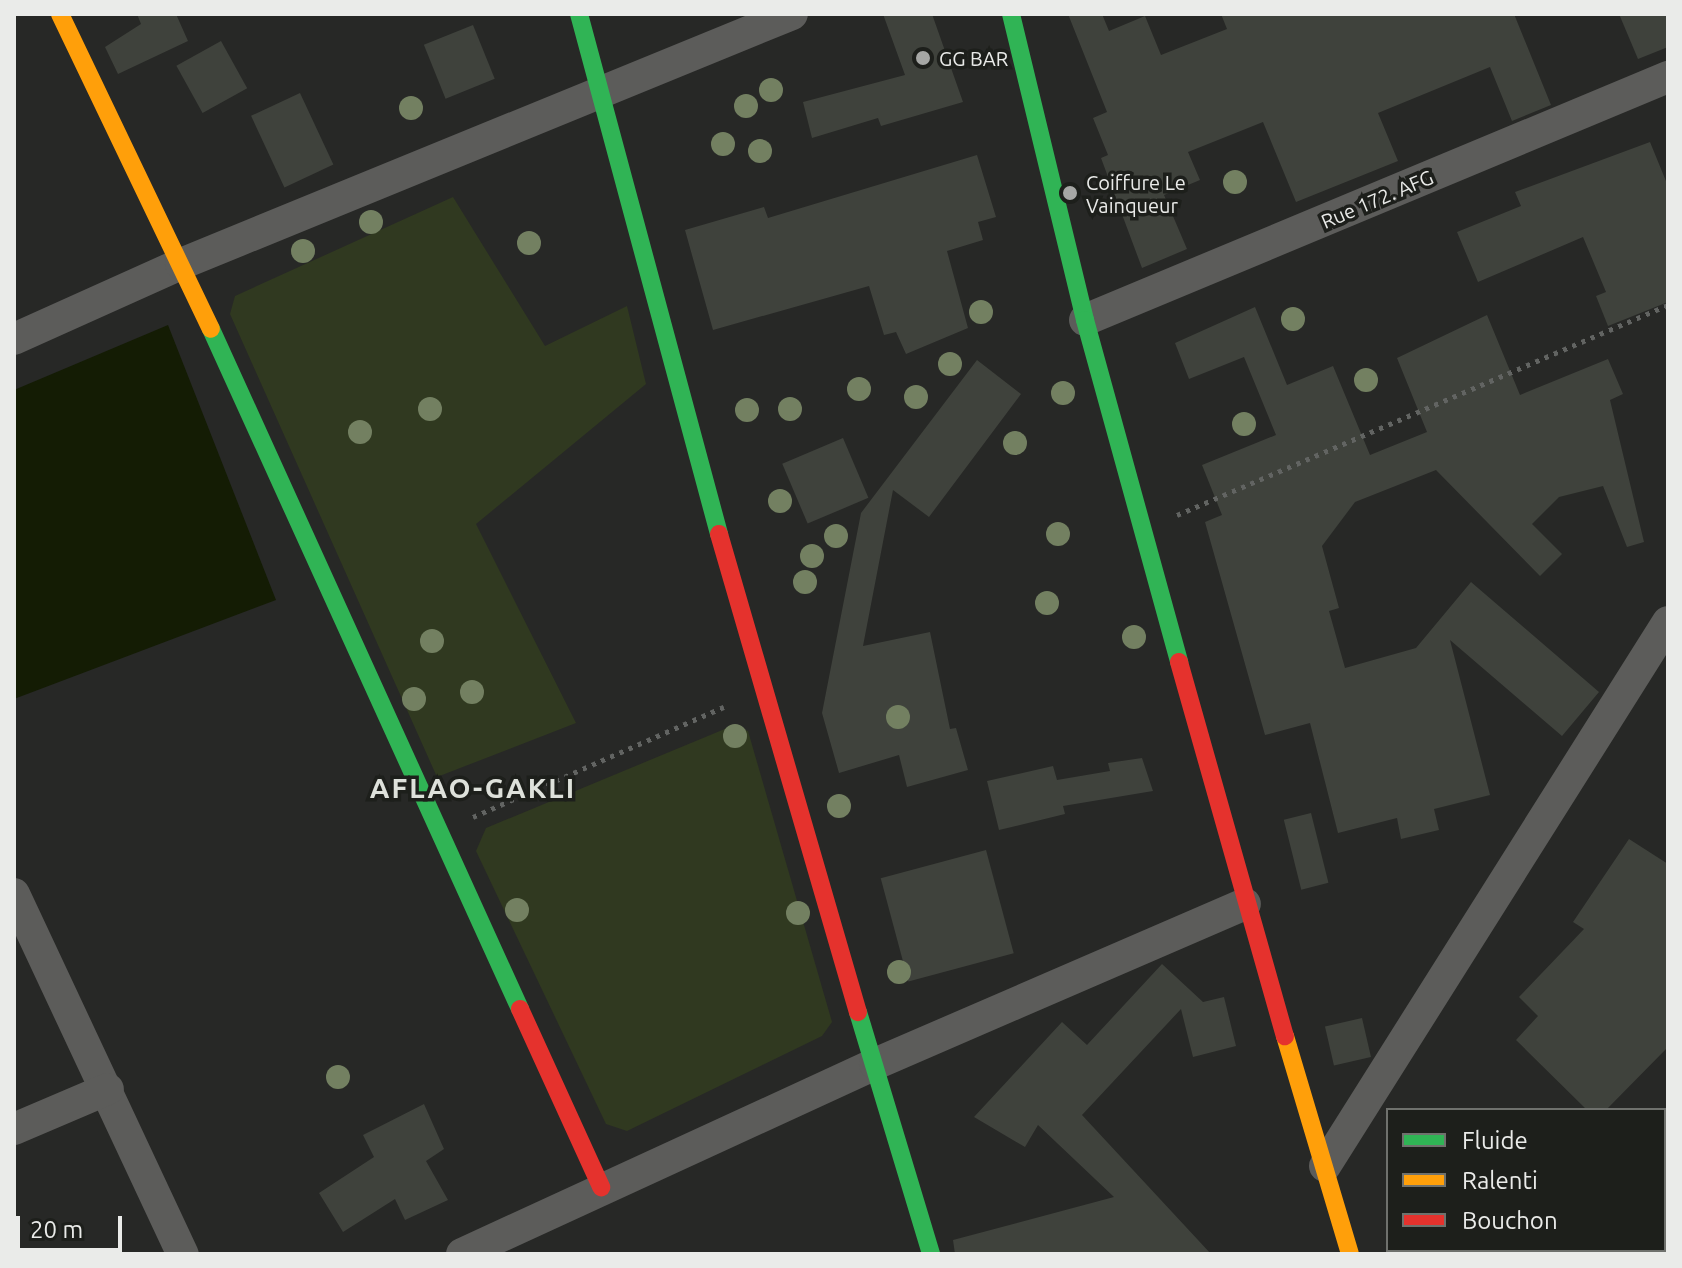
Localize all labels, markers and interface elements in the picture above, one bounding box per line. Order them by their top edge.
place label: GG BAR [939,46,1008,70]
marker: GG BAR [914,49,932,67]
street label: Rue 172. AFG [1317,165,1437,233]
place label: Coiffure Le Vainqueur [1086,170,1186,217]
marker: Coiffure Le Vainqueur [1061,184,1079,202]
district label: AFLAO-GAKLI [370,771,576,805]
legend [1386,1108,1666,1252]
text: Fluide [1462,1127,1528,1154]
text: Ralenti [1462,1167,1538,1194]
scale bar [20,1200,126,1250]
text: Bouchon [1462,1207,1558,1234]
text: 20 m [30,1216,83,1243]

